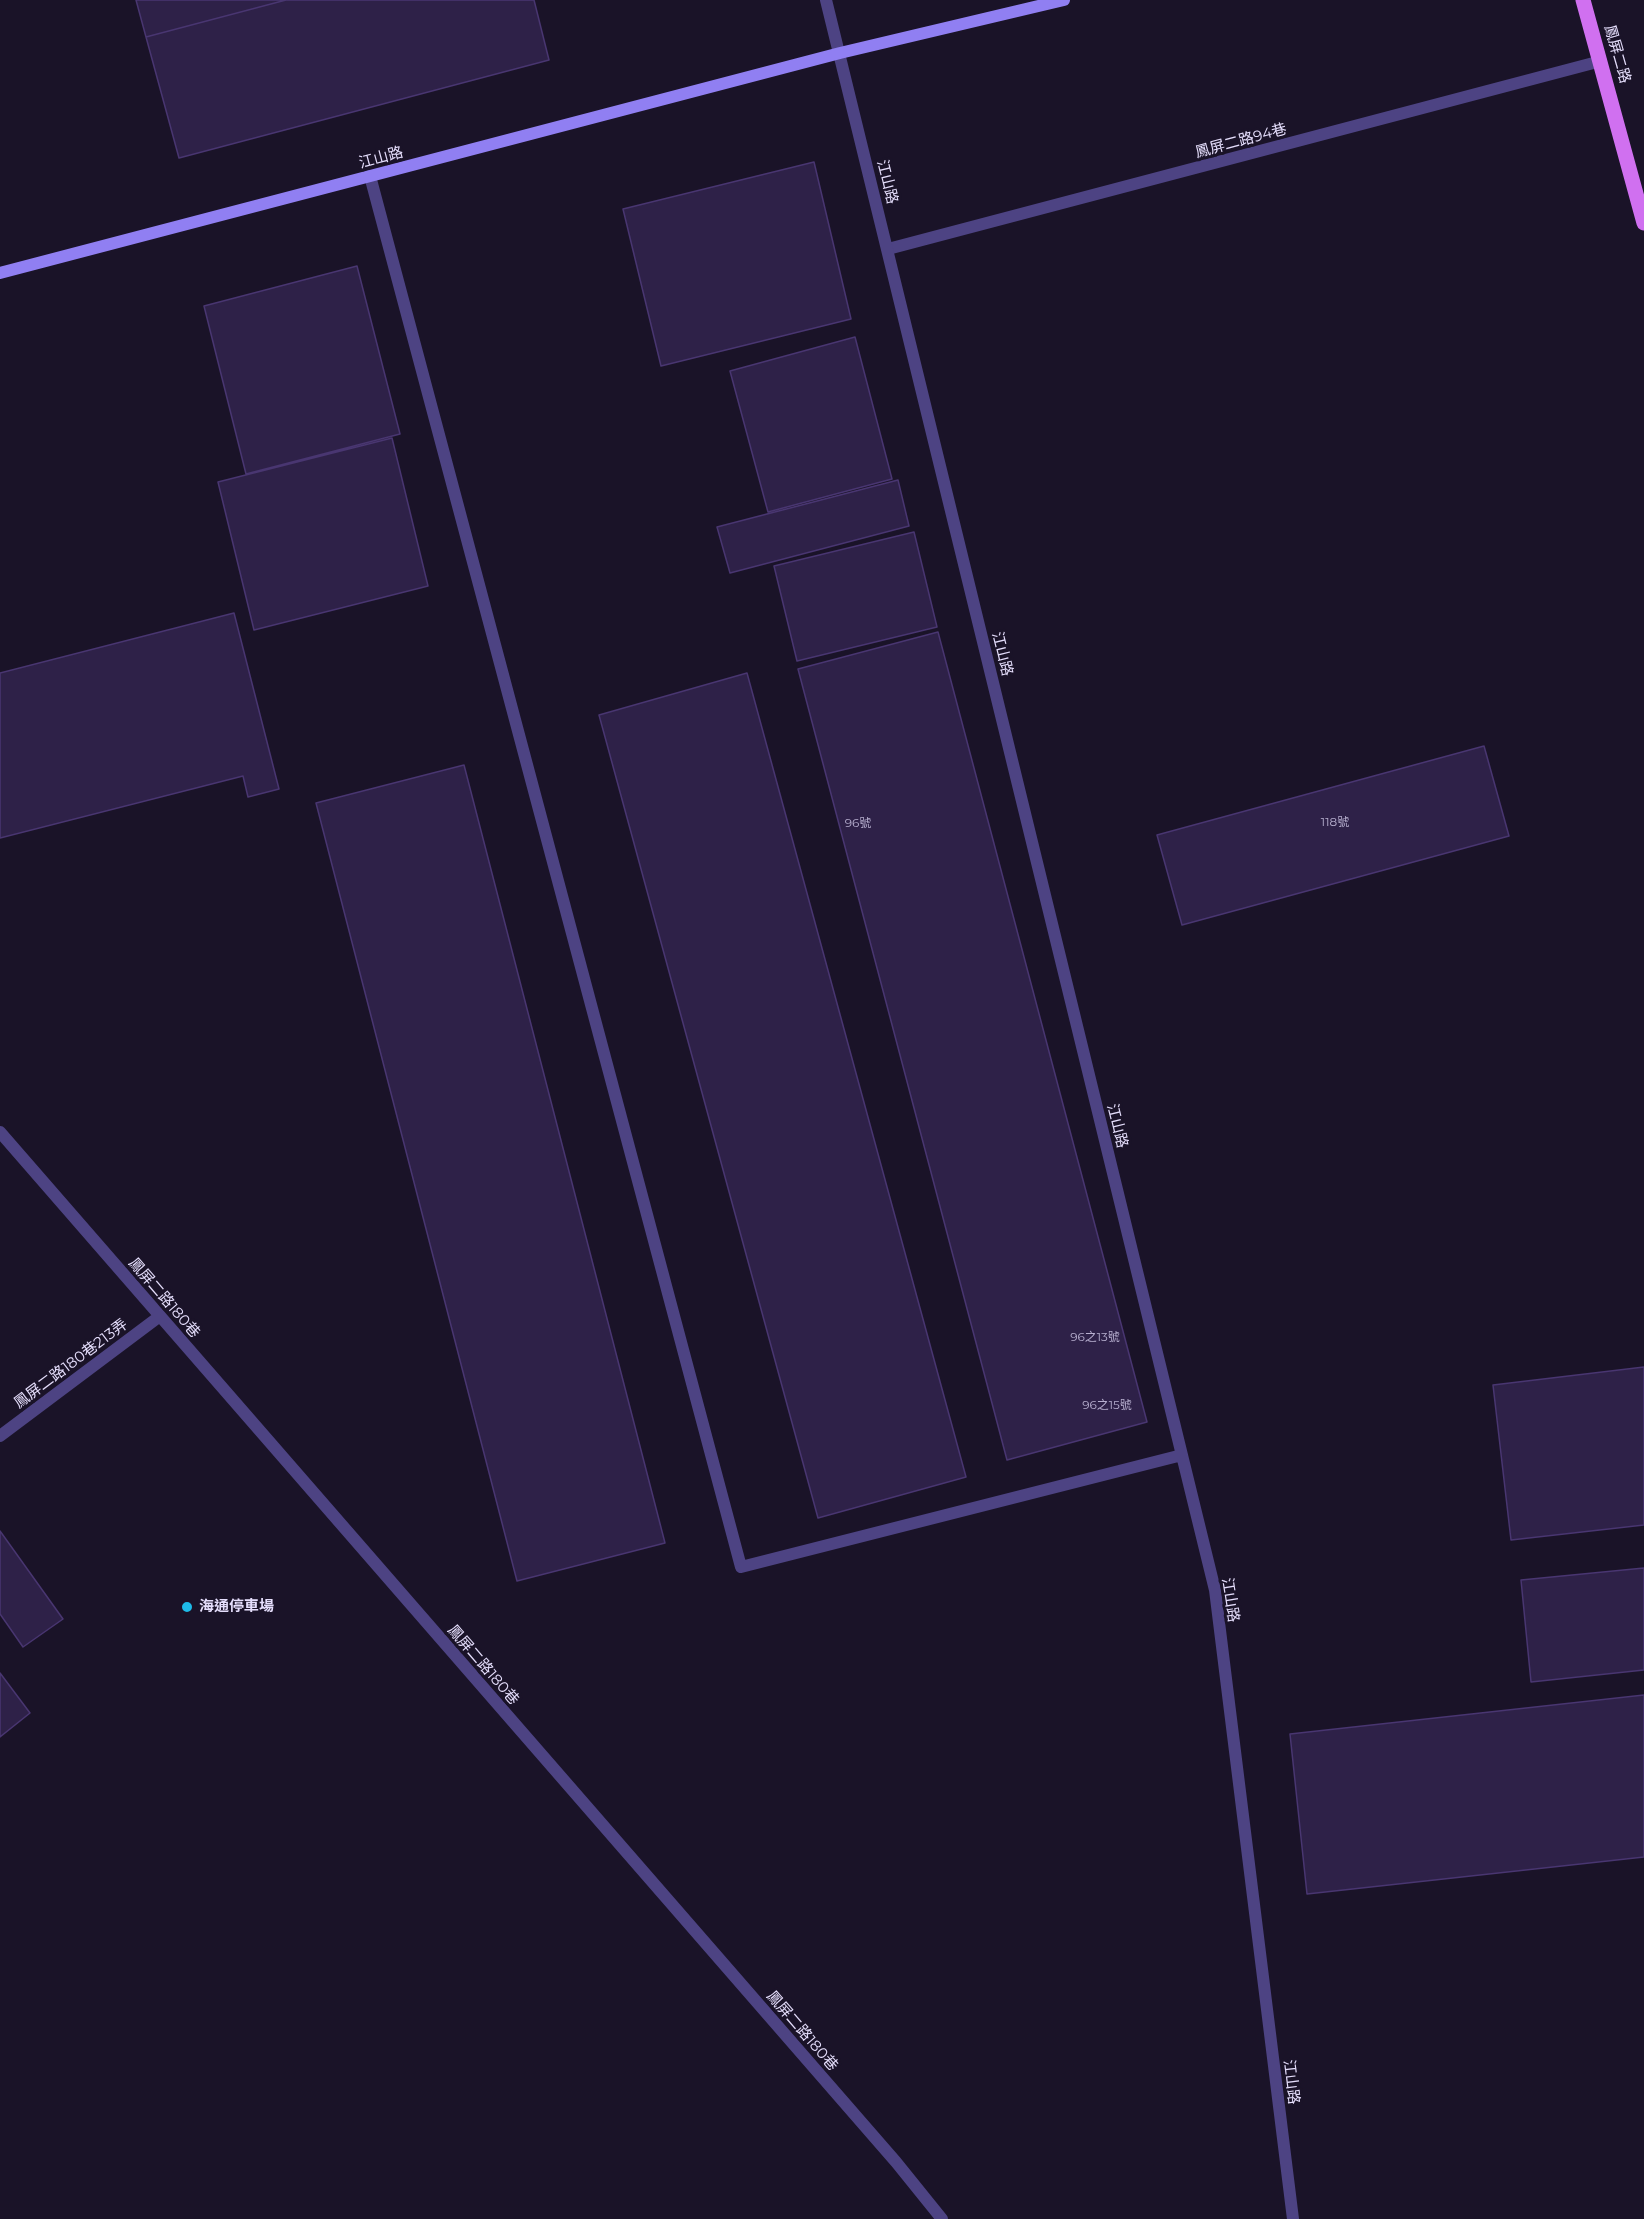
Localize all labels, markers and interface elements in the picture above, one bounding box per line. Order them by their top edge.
street label: 鳳屏二路 [1600,23,1634,85]
street label: 鳳屏二路94巷 [1193,120,1289,162]
street label: 江山路 [357,143,405,173]
street label: 江山路 [873,158,901,206]
street label: 江山路 [988,630,1016,678]
house number: 118號 [1321,815,1349,829]
house number: 96號 [845,816,871,830]
street label: 江山路 [1103,1102,1131,1150]
street label: 鳳屏二路180巷 [124,1254,204,1342]
street label: 鳳屏二路180巷213弄 [11,1315,131,1413]
house number: 96之13號 [1070,1330,1120,1344]
house number: 96之15號 [1082,1398,1132,1412]
street label: 江山路 [1218,1576,1242,1624]
place label: 海通停車場 [199,1598,274,1616]
marker: 海通停車場 [180,1600,194,1614]
street label: 鳳屏二路180巷 [443,1621,523,1709]
street label: 鳳屏二路180巷 [762,1987,842,2075]
street label: 江山路 [1279,2059,1303,2105]

